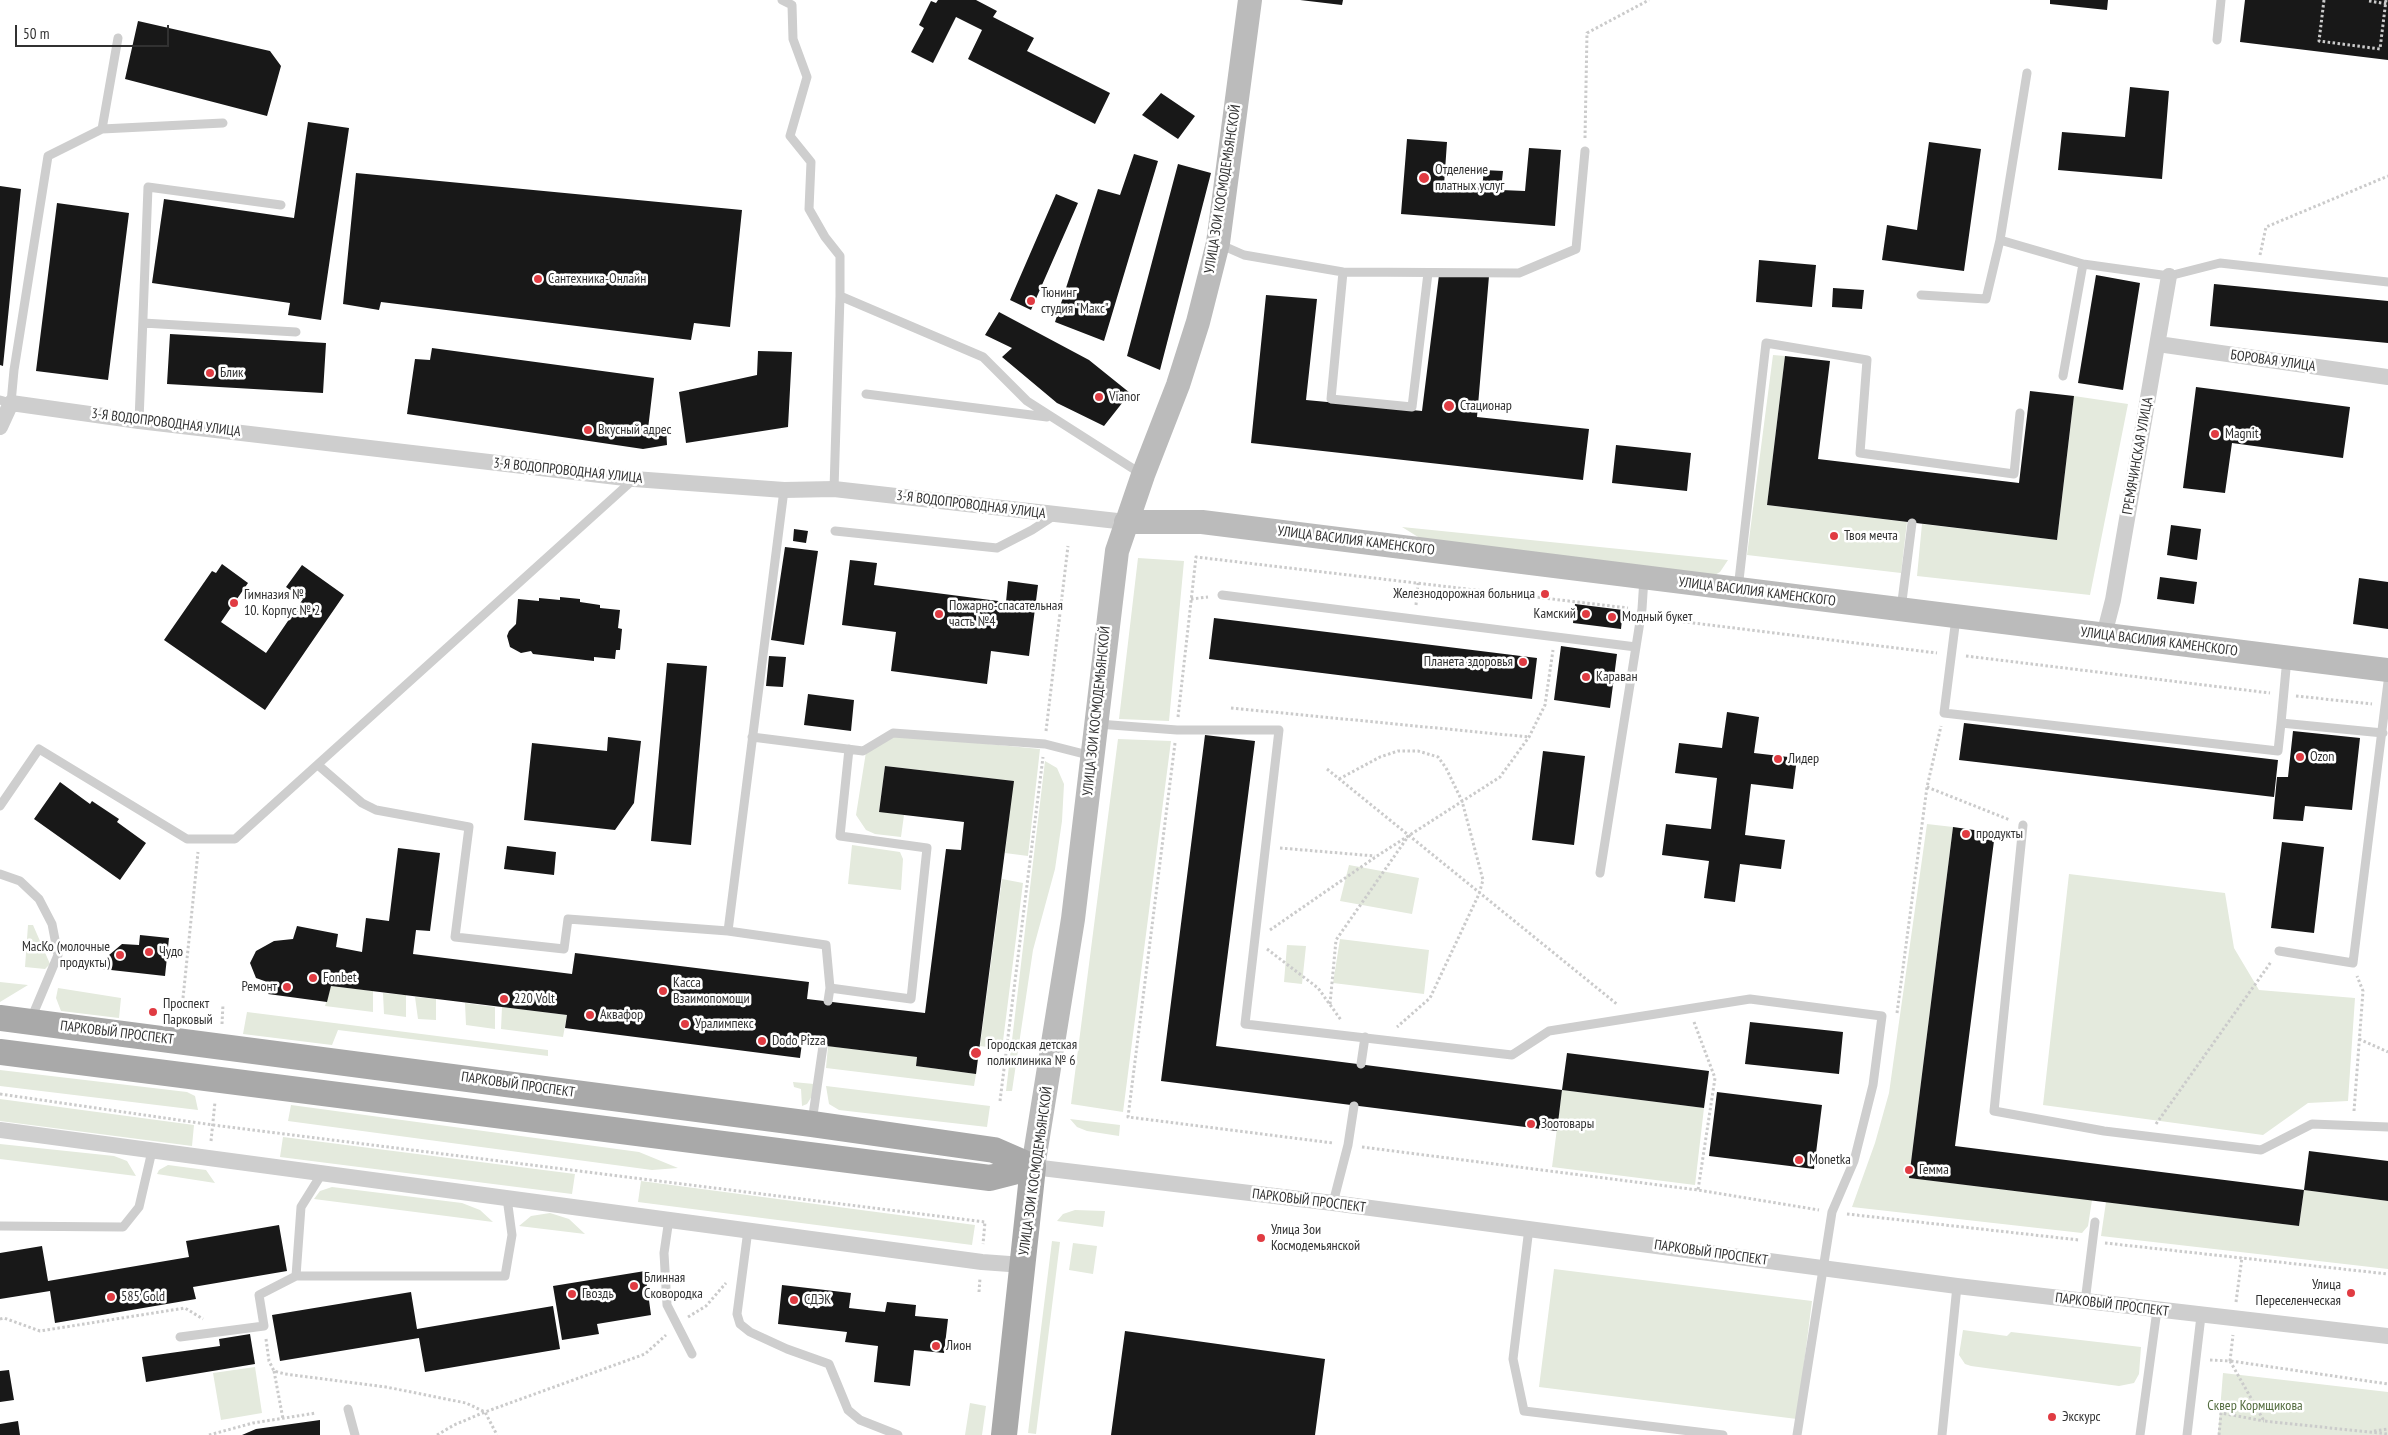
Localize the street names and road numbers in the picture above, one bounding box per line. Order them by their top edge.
street label: УЛИЦА ЗОИ КОСМОДЕМЬЯНСКОЙ [1201,103,1245,275]
street label: БОРОВАЯ УЛИЦА [2229,347,2317,375]
street label: ГРЕМЯЧИНСКАЯ УЛИЦА [2119,396,2157,516]
street label: 3-Я ВОДОПРОВОДНАЯ УЛИЦА [90,406,242,440]
street label: 3-Я ВОДОПРОВОДНАЯ УЛИЦА [492,455,644,487]
street label: 3-Я ВОДОПРОВОДНАЯ УЛИЦА [895,488,1047,522]
street label: УЛИЦА ВАСИЛИЯ КАМЕНСКОГО [1276,523,1436,559]
street label: УЛИЦА ВАСИЛИЯ КАМЕНСКОГО [1677,574,1837,610]
street label: УЛИЦА ВАСИЛИЯ КАМЕНСКОГО [2079,624,2239,660]
street label: УЛИЦА ЗОИ КОСМОДЕМЬЯНСКОЙ [1080,625,1114,797]
street label: ПАРКОВЫЙ ПРОСПЕКТ [59,1018,175,1048]
street label: ПАРКОВЫЙ ПРОСПЕКТ [460,1069,576,1101]
street label: УЛИЦА ЗОИ КОСМОДЕМЬЯНСКОЙ [1016,1085,1056,1257]
street label: ПАРКОВЫЙ ПРОСПЕКТ [1251,1186,1367,1216]
street label: ПАРКОВЫЙ ПРОСПЕКТ [1653,1237,1769,1269]
street label: ПАРКОВЫЙ ПРОСПЕКТ [2054,1290,2170,1320]

